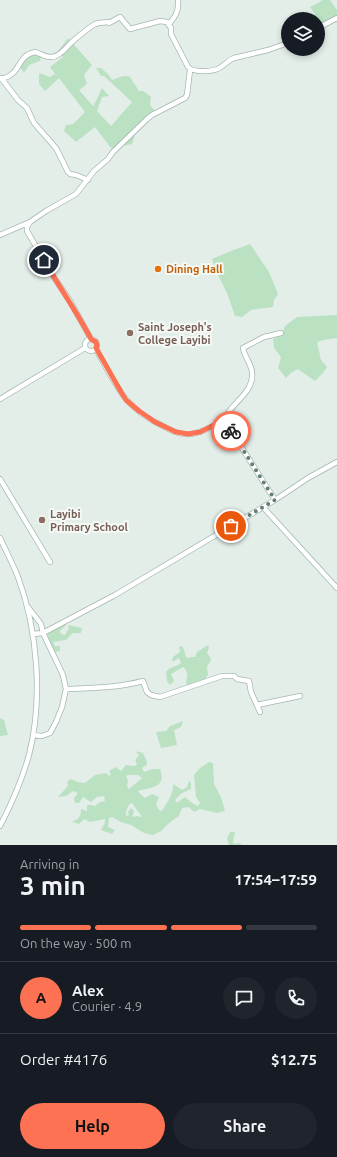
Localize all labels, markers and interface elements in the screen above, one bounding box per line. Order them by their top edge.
map controls [281,12,325,56]
button: layers [281,12,325,56]
pin [27,243,61,277]
icon: home [33,249,55,271]
place label: Dining Hall [166,263,223,275]
marker: Dining Hall [153,264,163,274]
place label: Saint Joseph's College Layibi [138,321,212,346]
marker: Saint Joseph's College Layibi [125,328,135,338]
courier [211,411,251,451]
icon: bike [220,420,242,442]
place label: Layibi Primary School [50,508,129,533]
pin [214,509,248,543]
marker: Layibi Primary School [37,515,47,525]
icon: bag [220,515,242,537]
text: Arriving in [20,857,79,871]
text: 3 min [20,871,86,900]
text: 17:54–17:59 [234,871,317,888]
text: On the way · 500 m [20,936,132,950]
button: chat [223,977,265,1019]
button: phone [275,977,317,1019]
text: Alex [72,982,104,999]
text: A [36,989,46,1006]
text: Courier · 4.9 [72,999,142,1013]
text: Order #4176 [20,1051,107,1068]
text: $12.75 [271,1051,317,1068]
button: Help [20,1103,165,1149]
button: Share [173,1103,317,1149]

